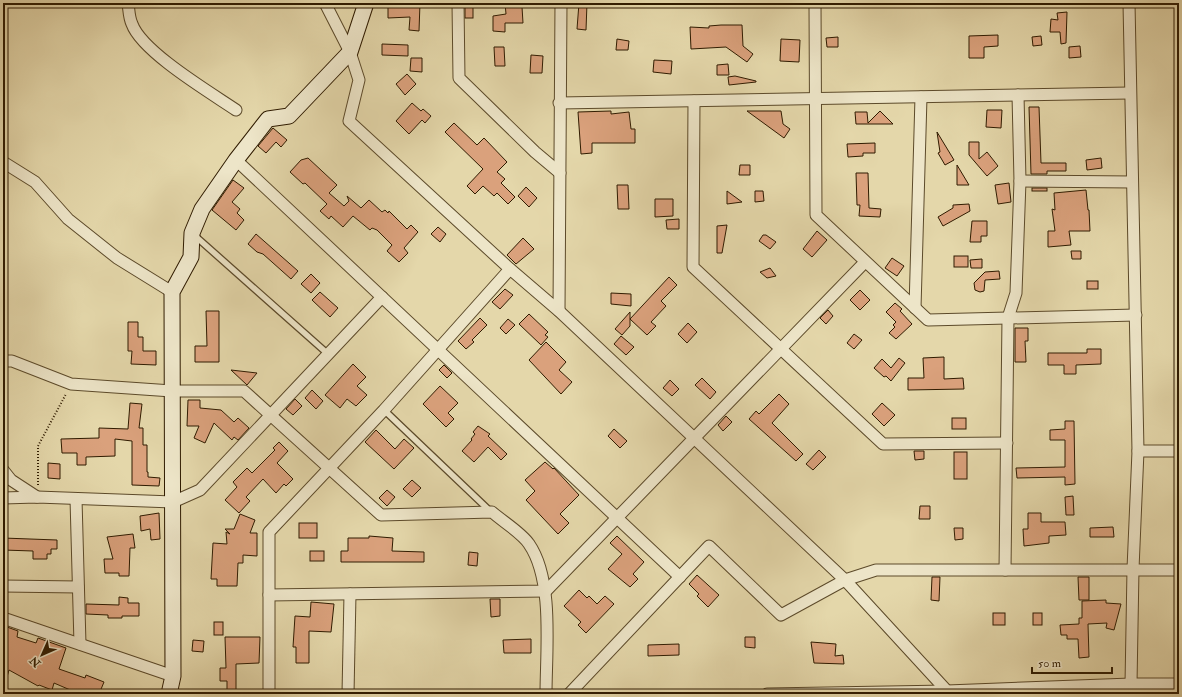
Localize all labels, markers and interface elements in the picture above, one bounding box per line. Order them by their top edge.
north arrow [22,635,62,675]
scale bar [1032,649,1112,675]
text: N [26,653,44,671]
text: 50 m [1038,656,1062,671]

